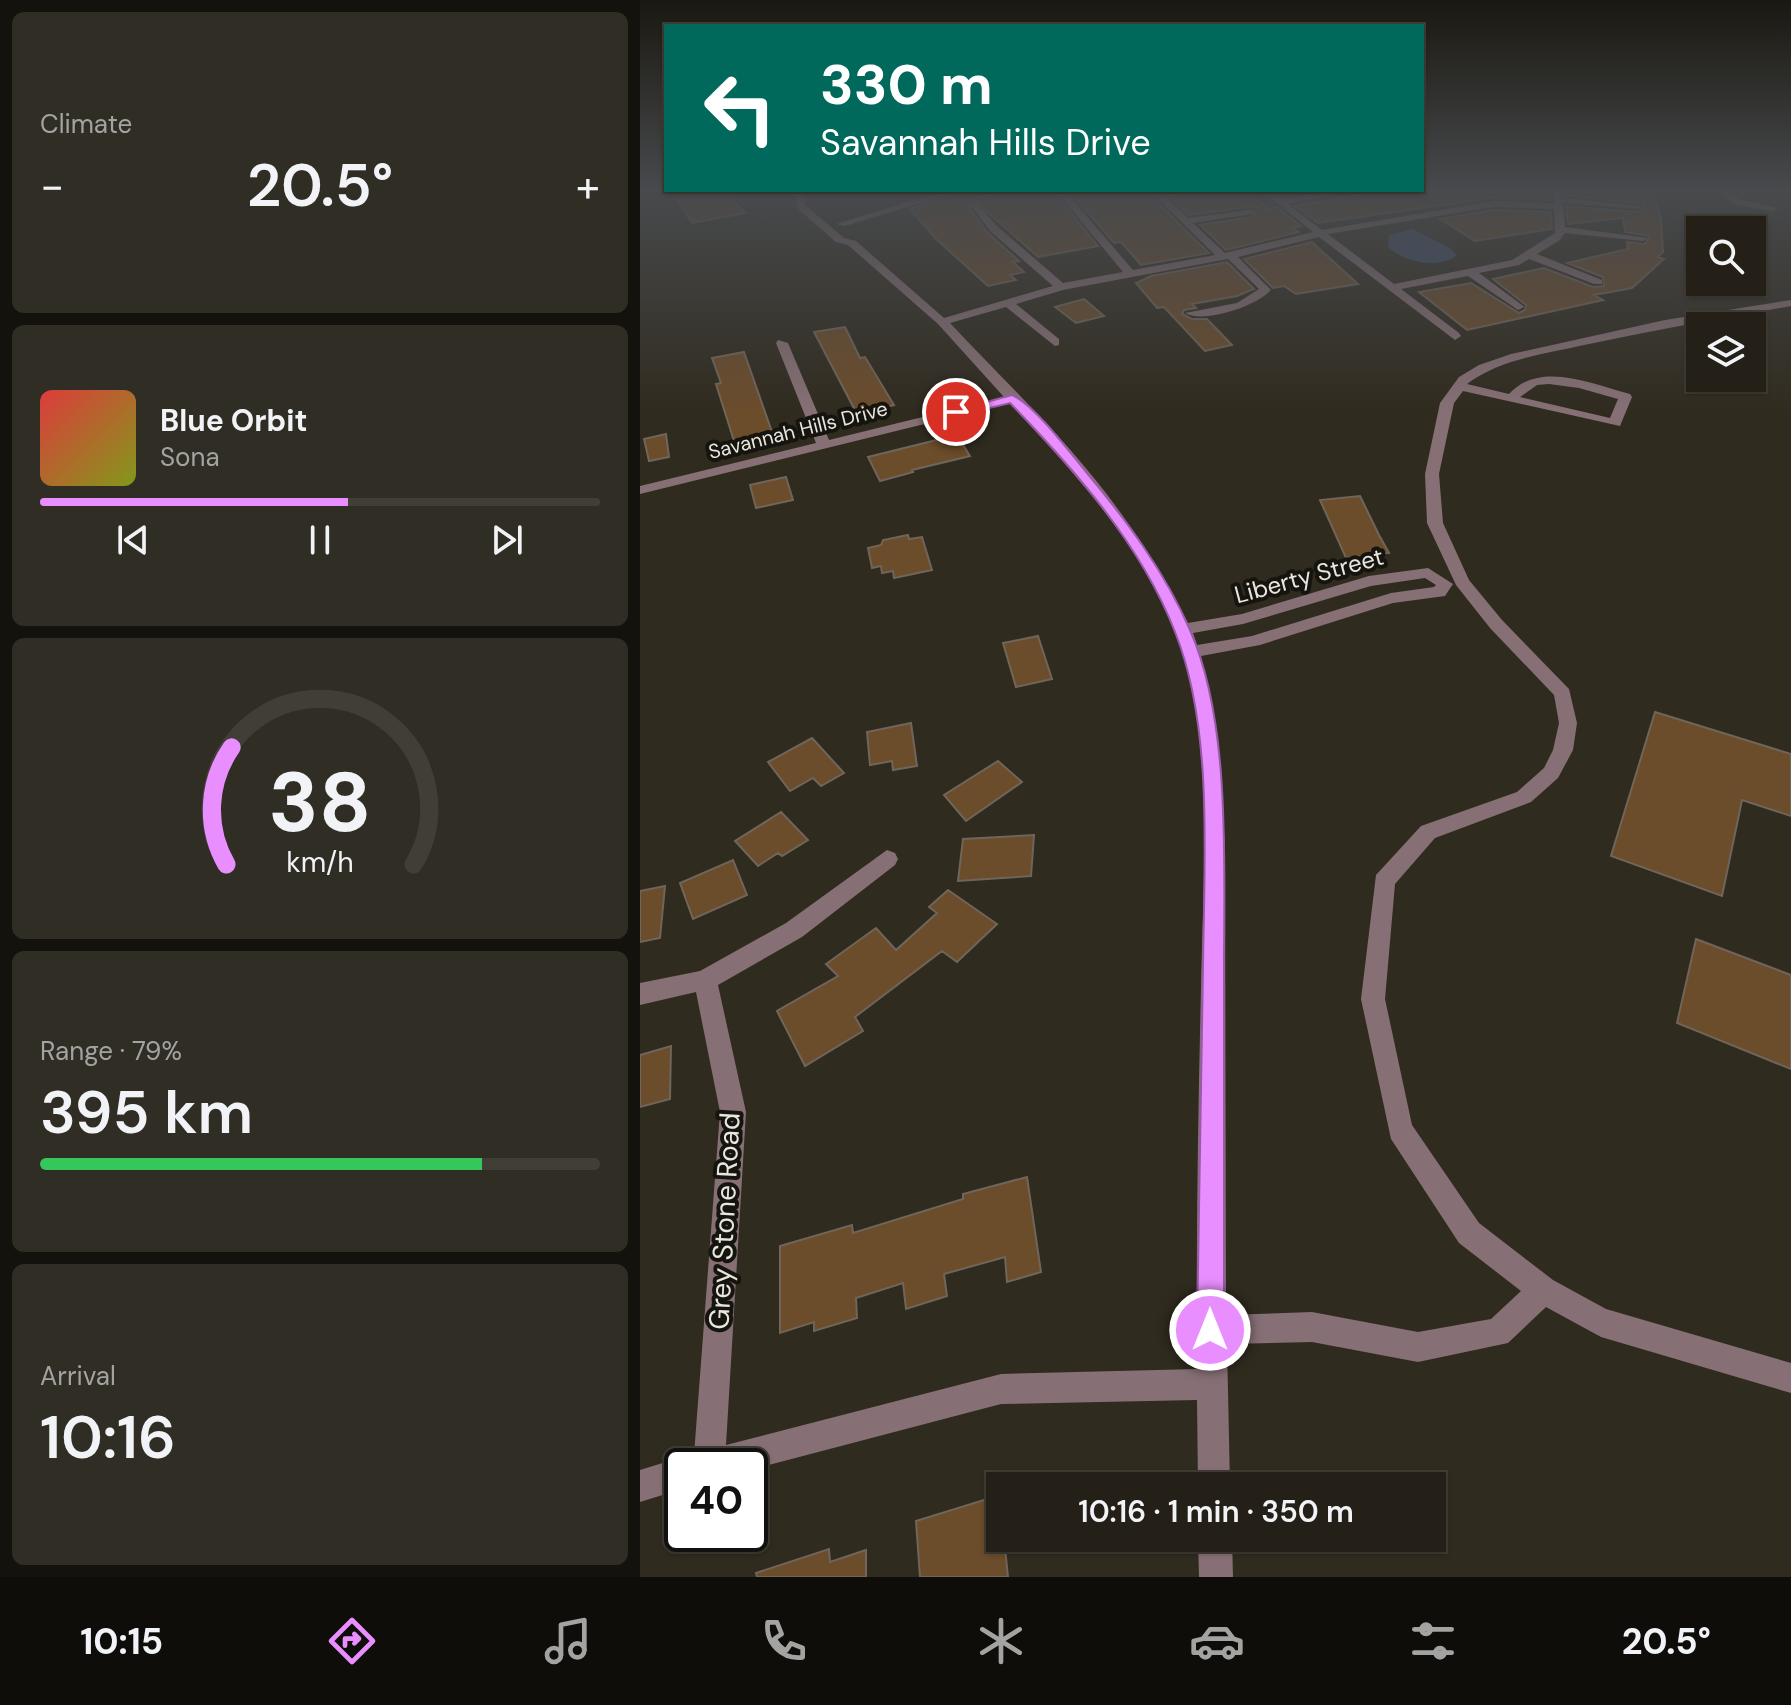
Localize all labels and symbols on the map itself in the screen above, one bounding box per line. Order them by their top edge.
pin [922,378,990,446]
street label: Savannah Hills Drive [706,395,890,465]
street label: Liberty Street [1231,541,1387,610]
street label: Grey Stone Road [700,1111,749,1331]
position arrow [1168,1288,1252,1372]
speed limit sign: 40 [664,1448,768,1552]

